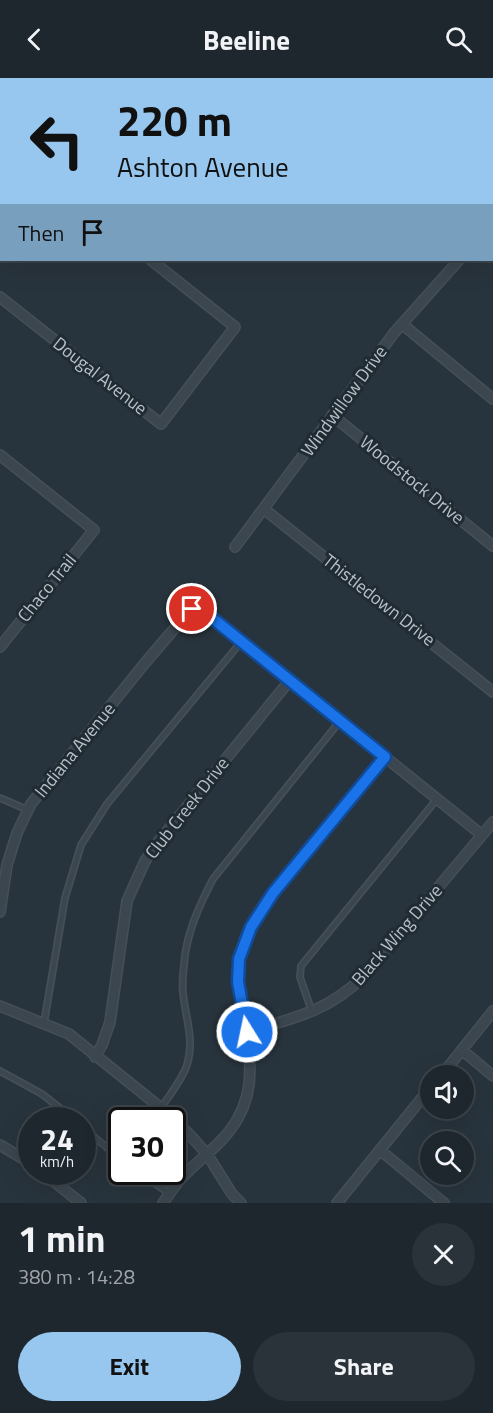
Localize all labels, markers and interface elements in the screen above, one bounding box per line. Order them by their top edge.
text: Beeline [203,19,290,60]
icon: back [18,23,51,56]
icon: search [442,23,475,56]
text: 220 m [117,88,232,152]
icon: left [18,102,96,180]
text: Ashton Avenue [117,146,289,187]
text: Then [18,216,64,250]
icon: arrive [76,216,109,249]
street label: Dougal Avenue [47,330,153,421]
street label: Windwillow Drive [294,340,393,462]
street label: Woodstock Drive [354,429,471,530]
street label: Thistledown Drive [317,547,441,652]
street label: Chaco Trail [11,548,83,628]
pin [166,583,217,634]
icon: arrive [175,592,208,625]
street label: Indiana Avenue [28,696,121,803]
street label: Club Creek Drive [138,751,235,864]
street label: Black Wing Drive [345,878,448,991]
position arrow [215,1000,279,1064]
map controls [420,1065,474,1185]
button: sound [420,1065,474,1119]
speed limit sign: 30 [108,1107,186,1185]
text: 24 [40,1116,74,1162]
button: search [420,1131,474,1185]
text: km/h [40,1150,74,1173]
text: 1 min [18,1211,105,1266]
button: close [412,1223,475,1286]
text: 380 m · 14:28 [18,1261,135,1292]
button: Exit [18,1332,241,1401]
button: Share [253,1332,475,1401]

